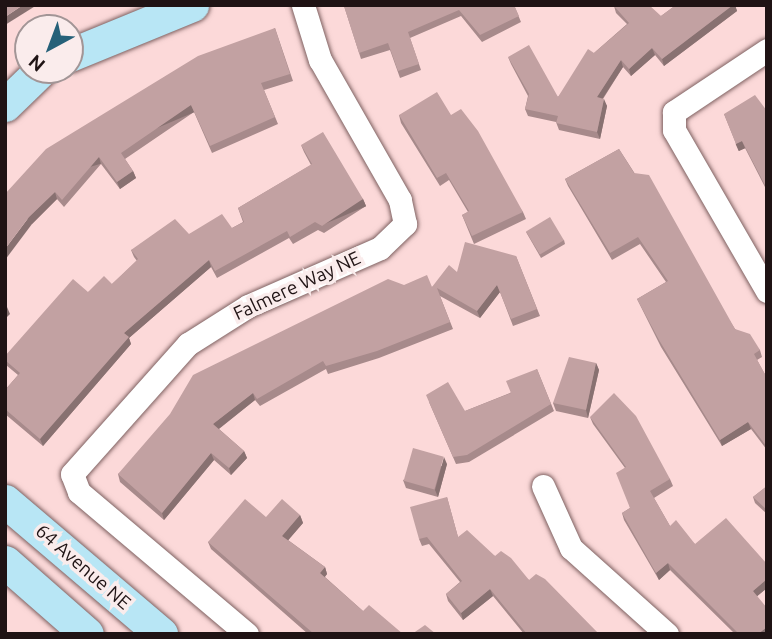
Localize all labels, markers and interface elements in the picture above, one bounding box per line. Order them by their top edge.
north arrow [14,14,84,84]
text: N [24,50,49,76]
street label: Falmere Way NE [230,247,364,325]
street label: 64 Avenue NE [31,520,135,614]

